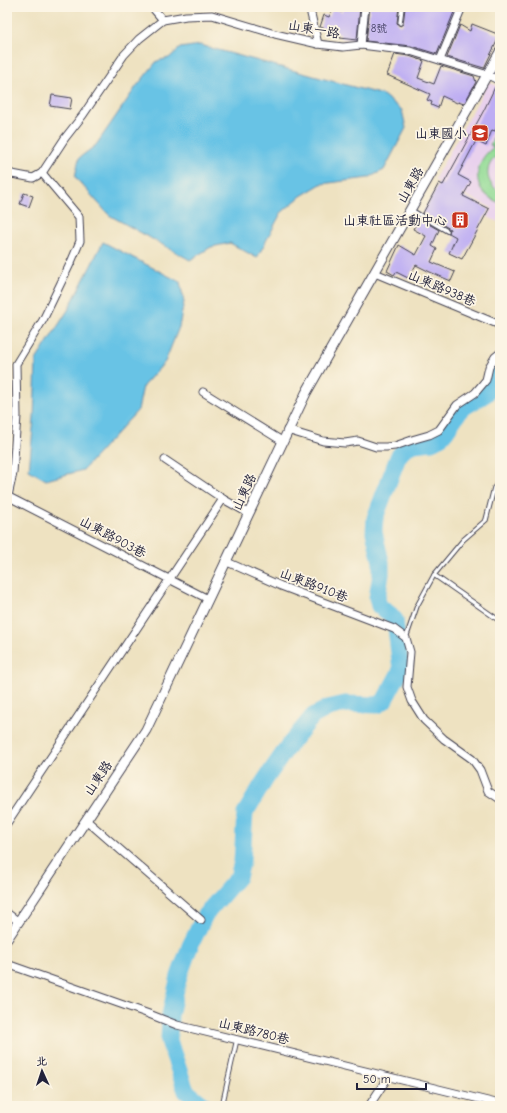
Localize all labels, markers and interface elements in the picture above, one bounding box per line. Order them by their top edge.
street label: 山東一路 [287,17,341,41]
house number: 8號 [371,22,387,35]
school or university icon: 山東國小 [470,123,490,143]
place label: 山東國小 [415,126,467,141]
street label: 山東路 [394,164,426,206]
building icon: 山東社區活動中心 [450,210,470,230]
place label: 山東社區活動中心 [343,213,447,228]
street label: 山東路938巷 [406,267,478,309]
street label: 山東路 [229,471,259,513]
street label: 山東路903巷 [77,513,149,561]
street label: 山東路910巷 [278,565,350,605]
street label: 山東路 [81,758,115,798]
street label: 山東路780巷 [217,1015,291,1047]
north arrow [22,1051,62,1091]
text: 北 [36,1055,47,1068]
scale bar [357,1065,426,1091]
text: 50 m [363,1072,391,1086]

